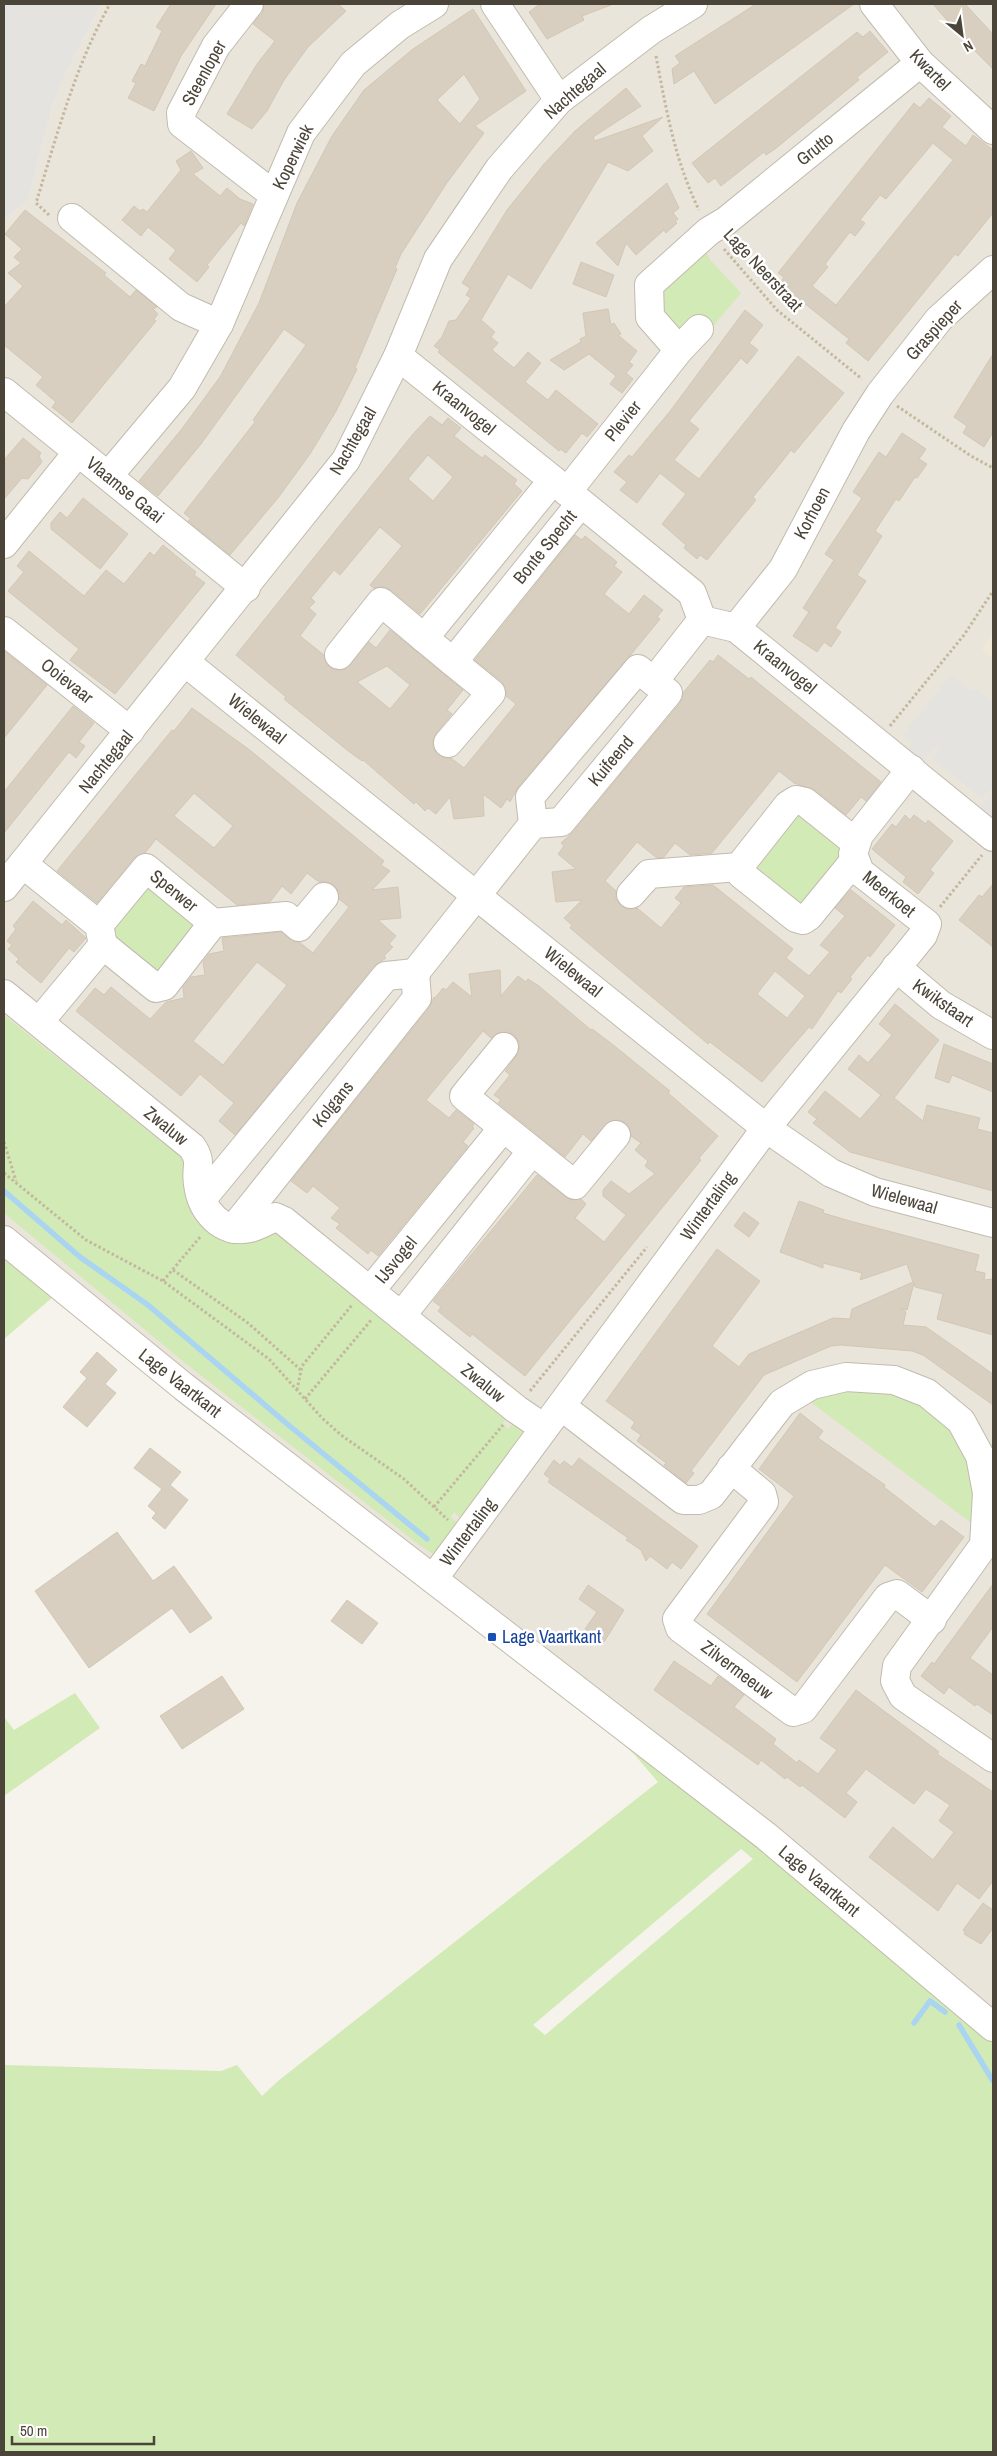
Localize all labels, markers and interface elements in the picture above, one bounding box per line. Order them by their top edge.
north arrow [937,10,987,60]
street label: Steenloper [175,35,232,110]
text: N [960,36,976,56]
street label: Kwartel [904,43,956,96]
street label: Nachtegaal [538,57,611,125]
street label: Koperwiek [266,119,319,194]
street label: Grutto [791,126,838,171]
street label: Lage Neerstraat [718,222,809,317]
street label: Graspieper [900,294,968,365]
street label: Kraanvogel [427,374,501,441]
street label: Plevier [598,395,647,446]
street label: Nachtegaal [323,402,382,479]
street label: Vlaamse Gaai [81,450,170,529]
street label: Korhoen [787,482,836,543]
street label: Bonte Specht [507,504,582,589]
street label: Kraanvogel [748,633,822,700]
street label: Ooievaar [36,652,99,709]
street label: Wielewaal [223,687,292,750]
street label: Nachtegaal [72,725,139,799]
street label: Kuifeend [582,730,639,791]
street label: Sperwer [145,864,204,918]
street label: Meerkoet [858,865,921,923]
street label: Wielewaal [539,940,608,1003]
street label: Kwikstaart [908,973,979,1033]
street label: Kolgans [306,1075,359,1132]
street label: Zwaluw [139,1100,194,1151]
street label: Wintertaling [674,1166,742,1245]
street label: Wielewaal [868,1177,940,1220]
street label: IJsvogel [369,1231,422,1289]
street label: Lage Vaartkant [134,1342,227,1423]
street label: Zwaluw [456,1357,511,1408]
street label: Wintertaling [434,1492,502,1571]
place label: Lage Vaartkant [502,1624,601,1649]
marker: Lage Vaartkant [486,1631,498,1643]
street label: Zilvermeeuw [696,1634,779,1705]
street label: Lage Vaartkant [773,1839,865,1922]
scale bar [12,2414,155,2446]
text: 50 m [20,2420,47,2441]

